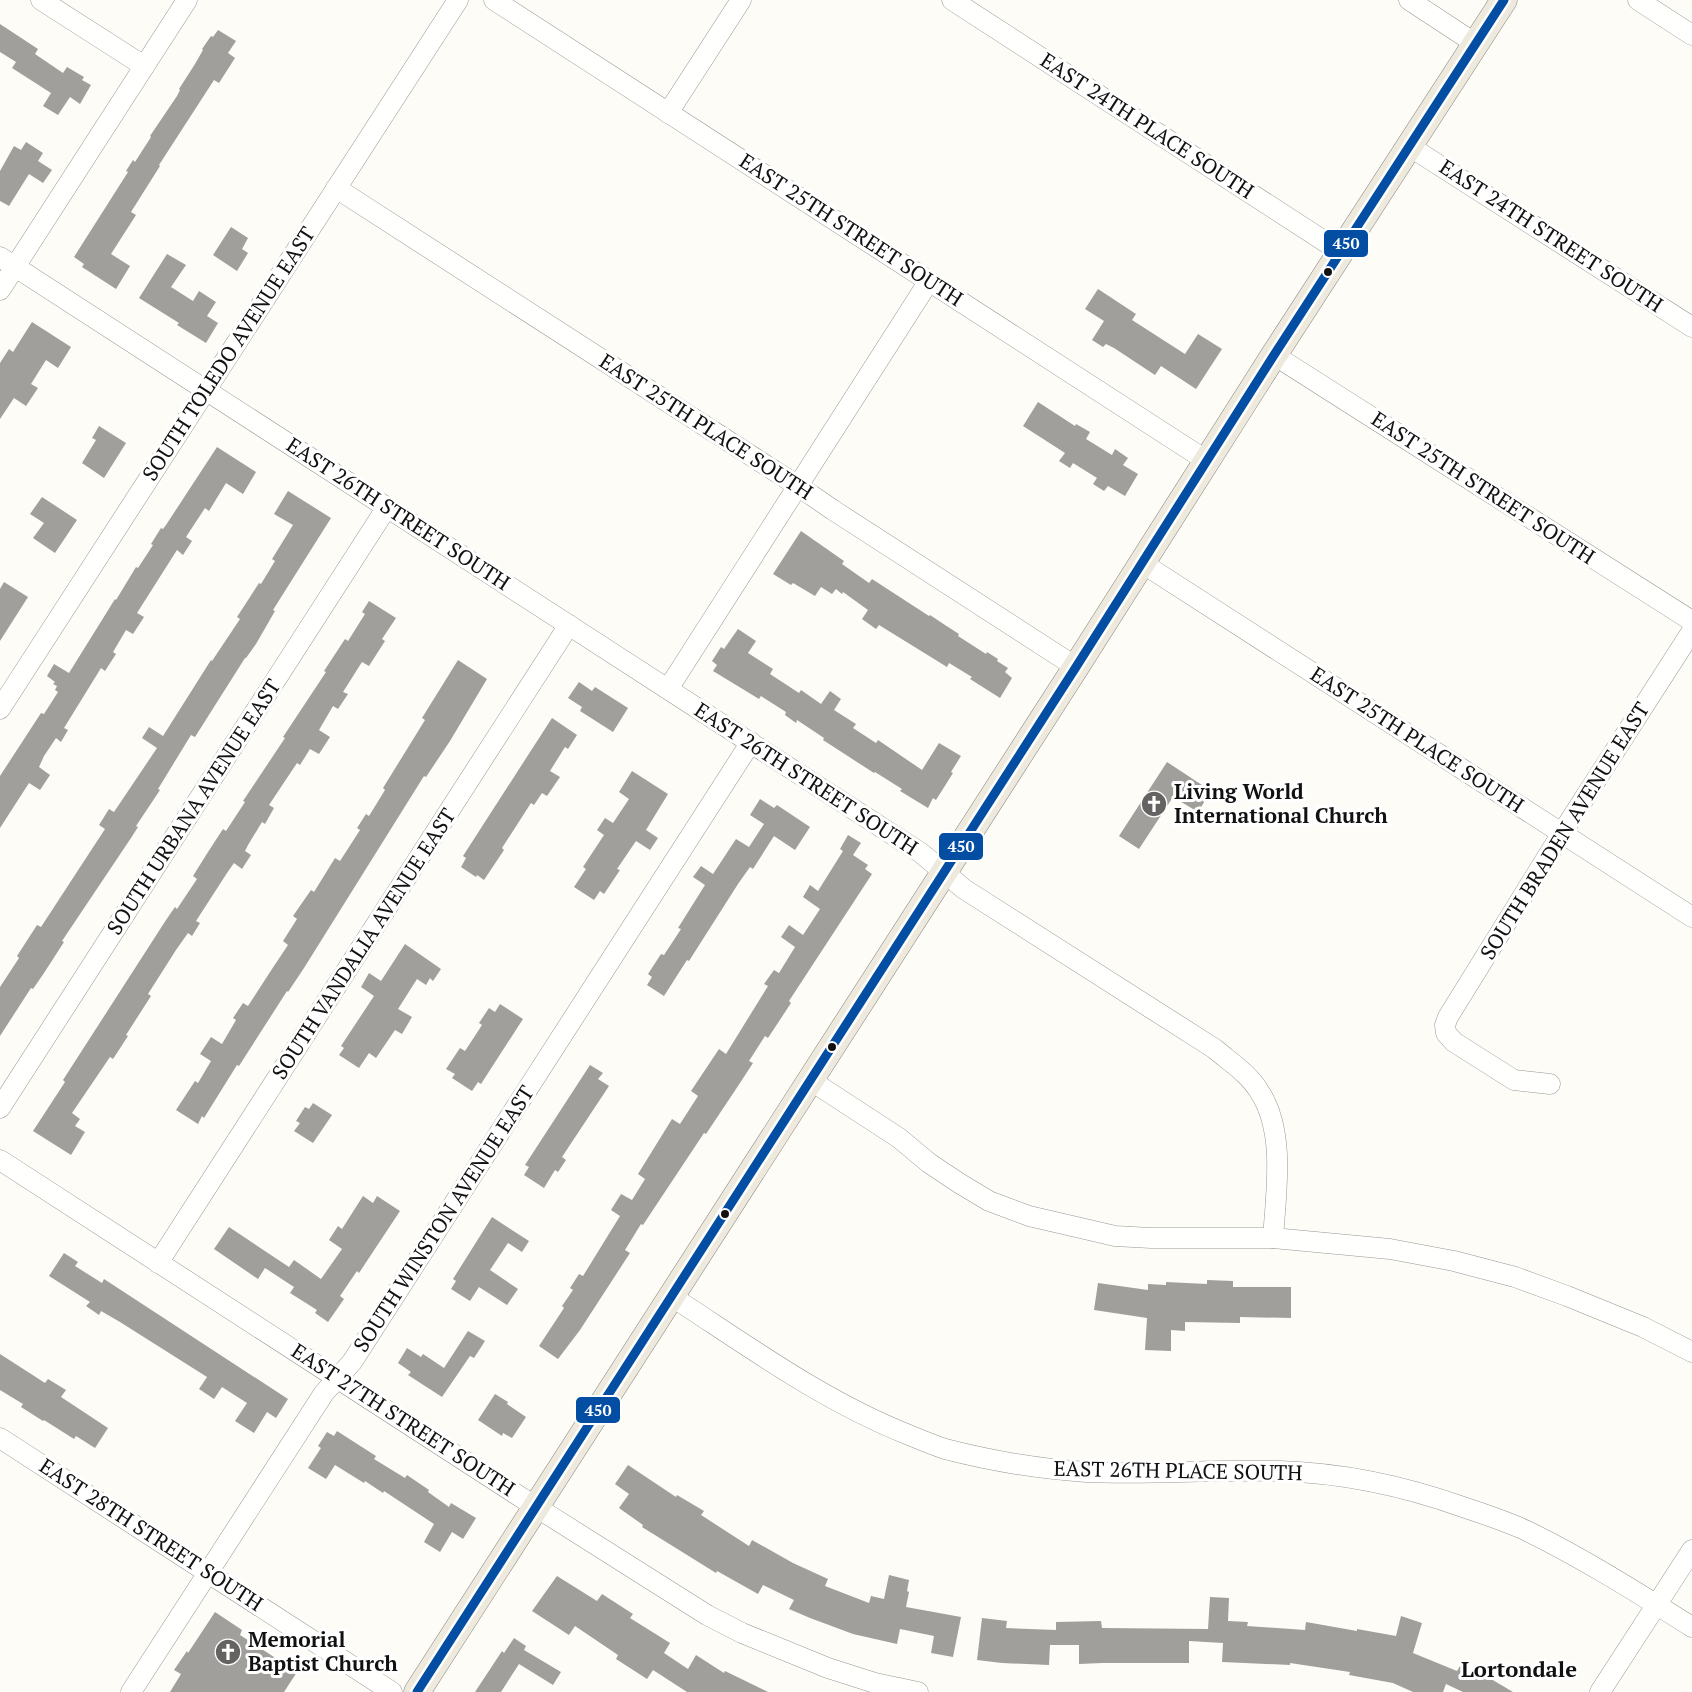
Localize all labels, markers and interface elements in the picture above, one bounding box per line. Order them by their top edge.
street label: EAST 24TH PLACE SOUTH [1036,46,1260,205]
street label: EAST 25TH STREET SOUTH [734,146,969,312]
street label: EAST 24TH STREET SOUTH [1434,152,1669,318]
street label: SOUTH TOLEDO AVENUE EAST [135,221,321,486]
line badge: 450 [1323,229,1369,258]
text: 450 [1332,232,1360,254]
unlabelled marker [1322,266,1334,278]
street label: EAST 25TH PLACE SOUTH [595,347,819,506]
street label: EAST 25TH STREET SOUTH [1366,404,1601,570]
street label: EAST 26TH STREET SOUTH [281,430,516,596]
street label: EAST 25TH PLACE SOUTH [1306,660,1530,819]
street label: SOUTH URBANA AVENUE EAST [100,673,286,940]
street label: EAST 26TH STREET SOUTH [689,695,924,861]
street label: SOUTH BRADEN AVENUE EAST [1473,696,1655,964]
place label: Living World International Church [1174,777,1388,829]
church icon: Living World International Church [1139,789,1169,819]
street label: SOUTH VANDALIA AVENUE EAST [265,803,461,1084]
line badge: 450 [938,832,984,861]
text: 450 [947,835,975,857]
unlabelled marker [826,1041,838,1053]
street label: SOUTH WINSTON AVENUE EAST [346,1080,540,1357]
unlabelled marker [719,1208,731,1220]
street label: EAST 27TH STREET SOUTH [286,1336,521,1502]
line badge: 450 [575,1396,621,1424]
text: 450 [584,1399,612,1421]
street label: EAST 28TH STREET SOUTH [34,1451,269,1617]
street label: EAST 26TH PLACE SOUTH [1053,1454,1303,1486]
place label: Memorial Baptist Church [248,1625,398,1677]
church icon: Memorial Baptist Church [213,1637,243,1667]
district label: Lortondale [1461,1654,1577,1683]

